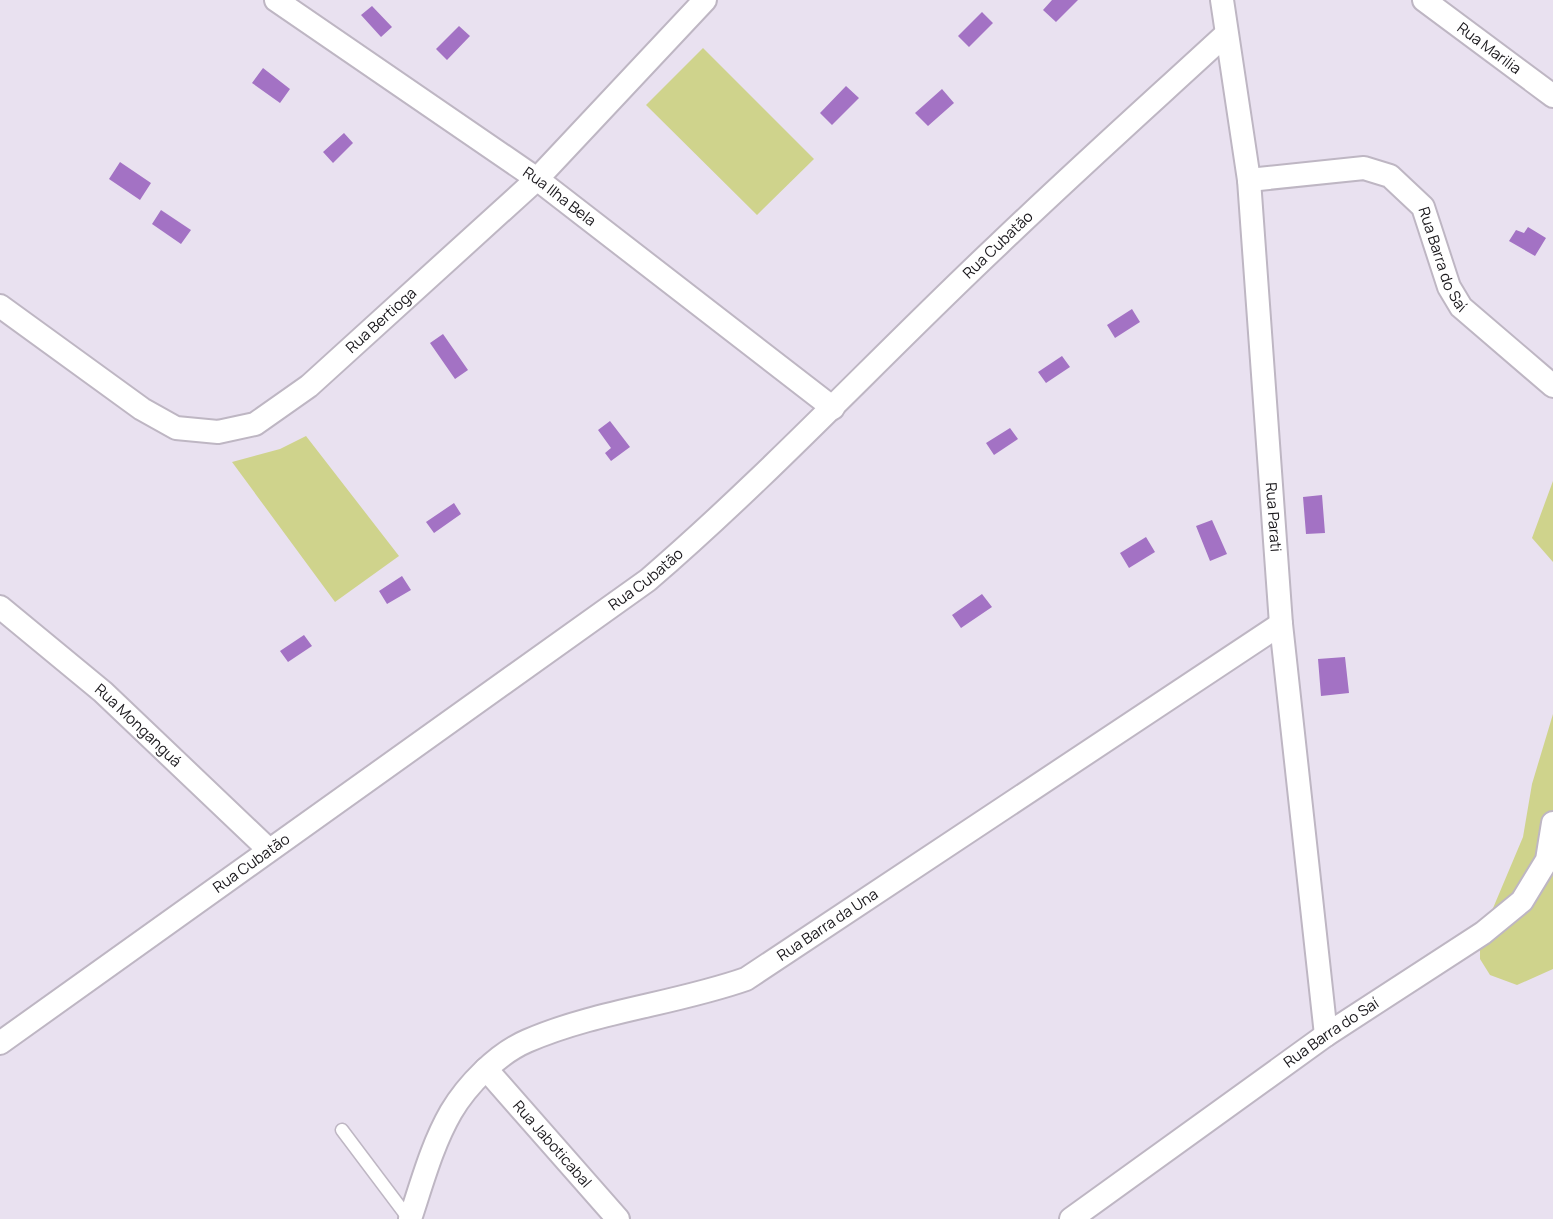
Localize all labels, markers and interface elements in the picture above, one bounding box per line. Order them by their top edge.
street label: Rua Marilia [1453,17,1526,79]
street label: Rua Ilha Bela [519,161,601,231]
street label: Rua Barra do Saí [1414,204,1472,317]
street label: Rua Cubatão [958,206,1037,283]
street label: Rua Bertioga [341,282,421,358]
street label: Rua Parati [1261,482,1287,553]
street label: Rua Cubatão [604,543,687,615]
street label: Rua Monganguá [91,679,186,771]
street label: Rua Cubatão [208,828,294,898]
street label: Rua Barra da Una [773,883,882,966]
street label: Rua Barra do Saí [1279,992,1383,1072]
street label: Rua Jaboticabal [508,1096,597,1192]

